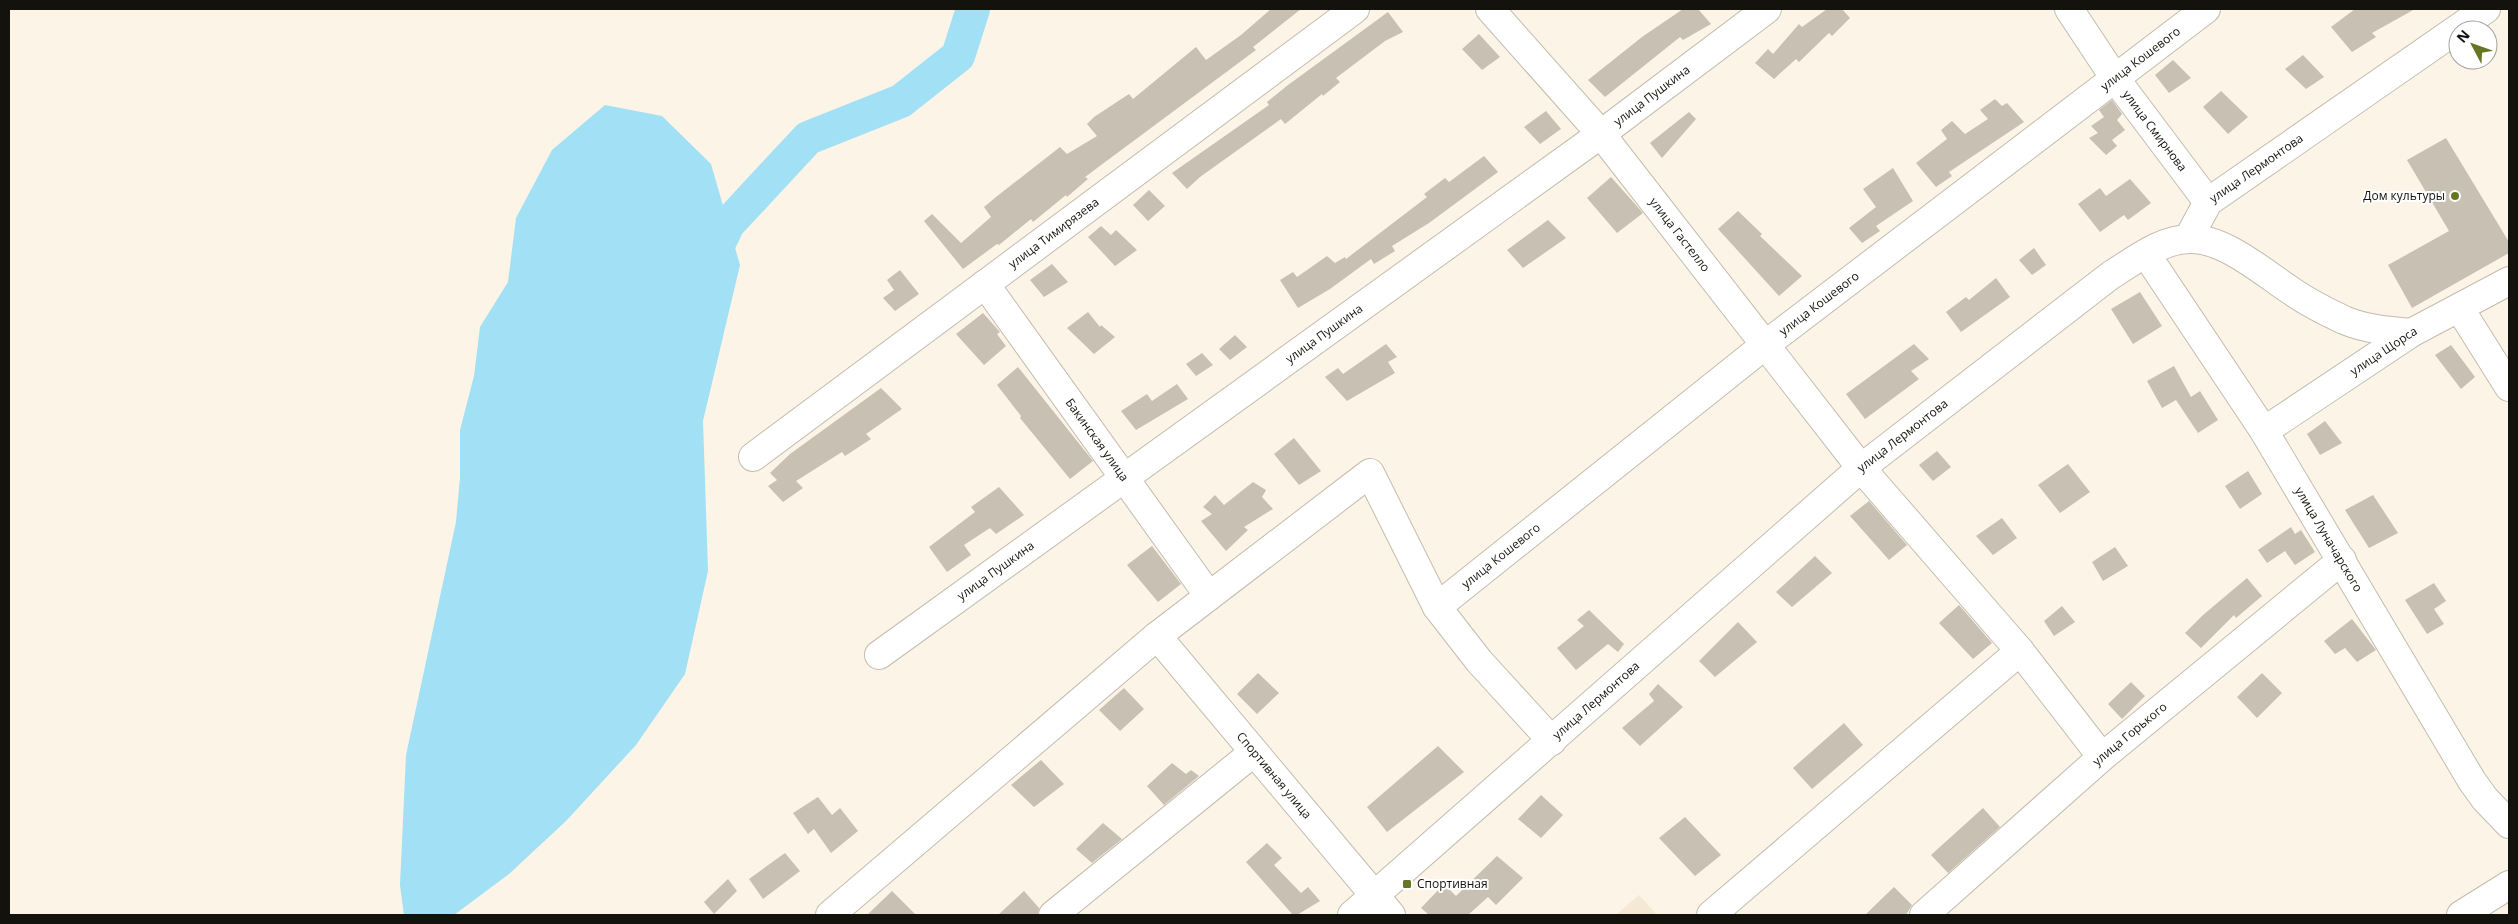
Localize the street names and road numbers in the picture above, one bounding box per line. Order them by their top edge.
street label: улица Кошевого [2097,22,2184,94]
street label: улица Пушкина [1610,61,1693,130]
street label: улица Смирнова [2119,87,2191,175]
street label: улица Лермонтова [2206,130,2306,206]
street label: улица Тимирязева [1005,193,1102,272]
street label: улица Гастелло [1646,194,1714,275]
street label: улица Кошевого [1775,267,1862,339]
street label: улица Пушкина [1282,300,1366,367]
street label: улица Щорса [2347,322,2420,379]
street label: Бакинская улица [1062,395,1133,485]
street label: улица Лермонтова [1853,395,1951,476]
street label: улица Луначарского [2291,484,2367,595]
street label: улица Кошевого [1458,519,1544,592]
street label: улица Пушкина [953,537,1038,604]
street label: улица Лермонтова [1549,657,1643,743]
street label: улица Горького [2089,698,2170,769]
street label: Спортивная улица [1233,728,1316,822]

